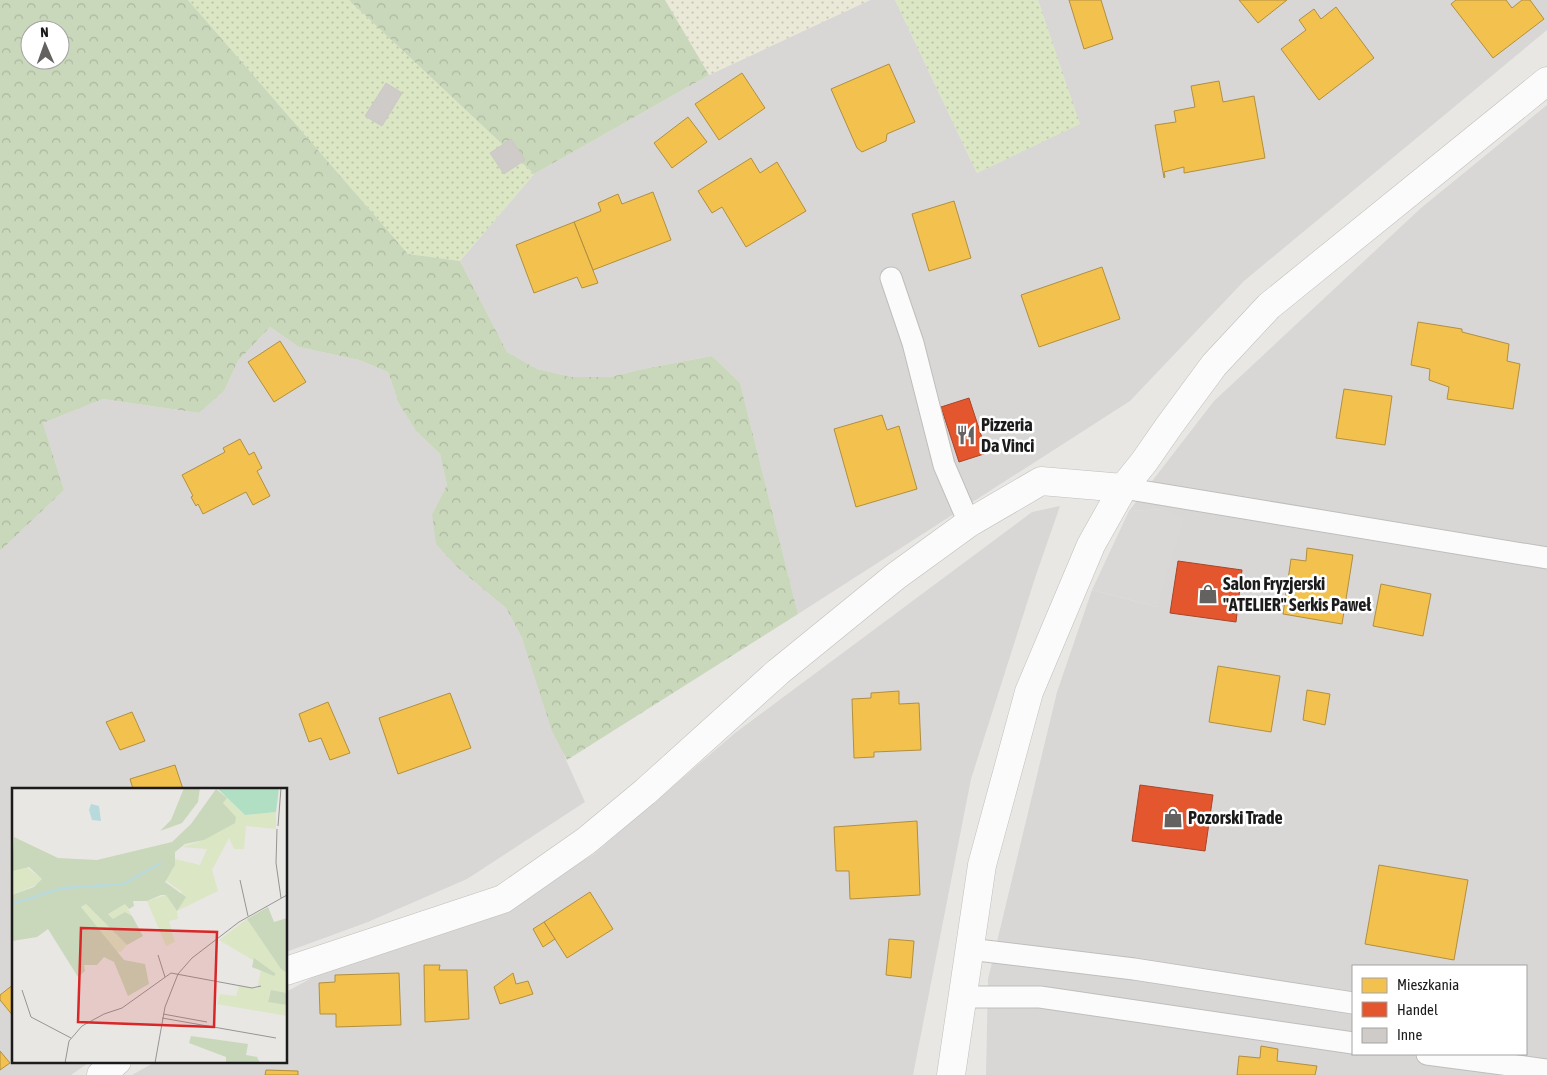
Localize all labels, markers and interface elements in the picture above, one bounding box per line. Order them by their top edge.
north arrow [20,20,70,70]
text: N [40,24,49,40]
place label: Pizzeria Da Vinci [981,414,1034,456]
restaurant icon: Pizzeria Da Vinci [955,424,977,446]
place label: Salon Fryzjerski "ATELIER" Serkis Paweł [1223,573,1371,615]
shop icon: Salon Fryzjerski "ATELIER" Serkis Paweł [1197,583,1219,605]
inset map [12,788,288,1062]
shop icon: Pozorski Trade [1162,807,1184,829]
place label: Pozorski Trade [1188,807,1283,828]
legend [1352,965,1527,1055]
text: Mieszkania [1397,976,1459,993]
text: Handel [1397,1001,1438,1018]
text: Inne [1397,1026,1422,1043]

